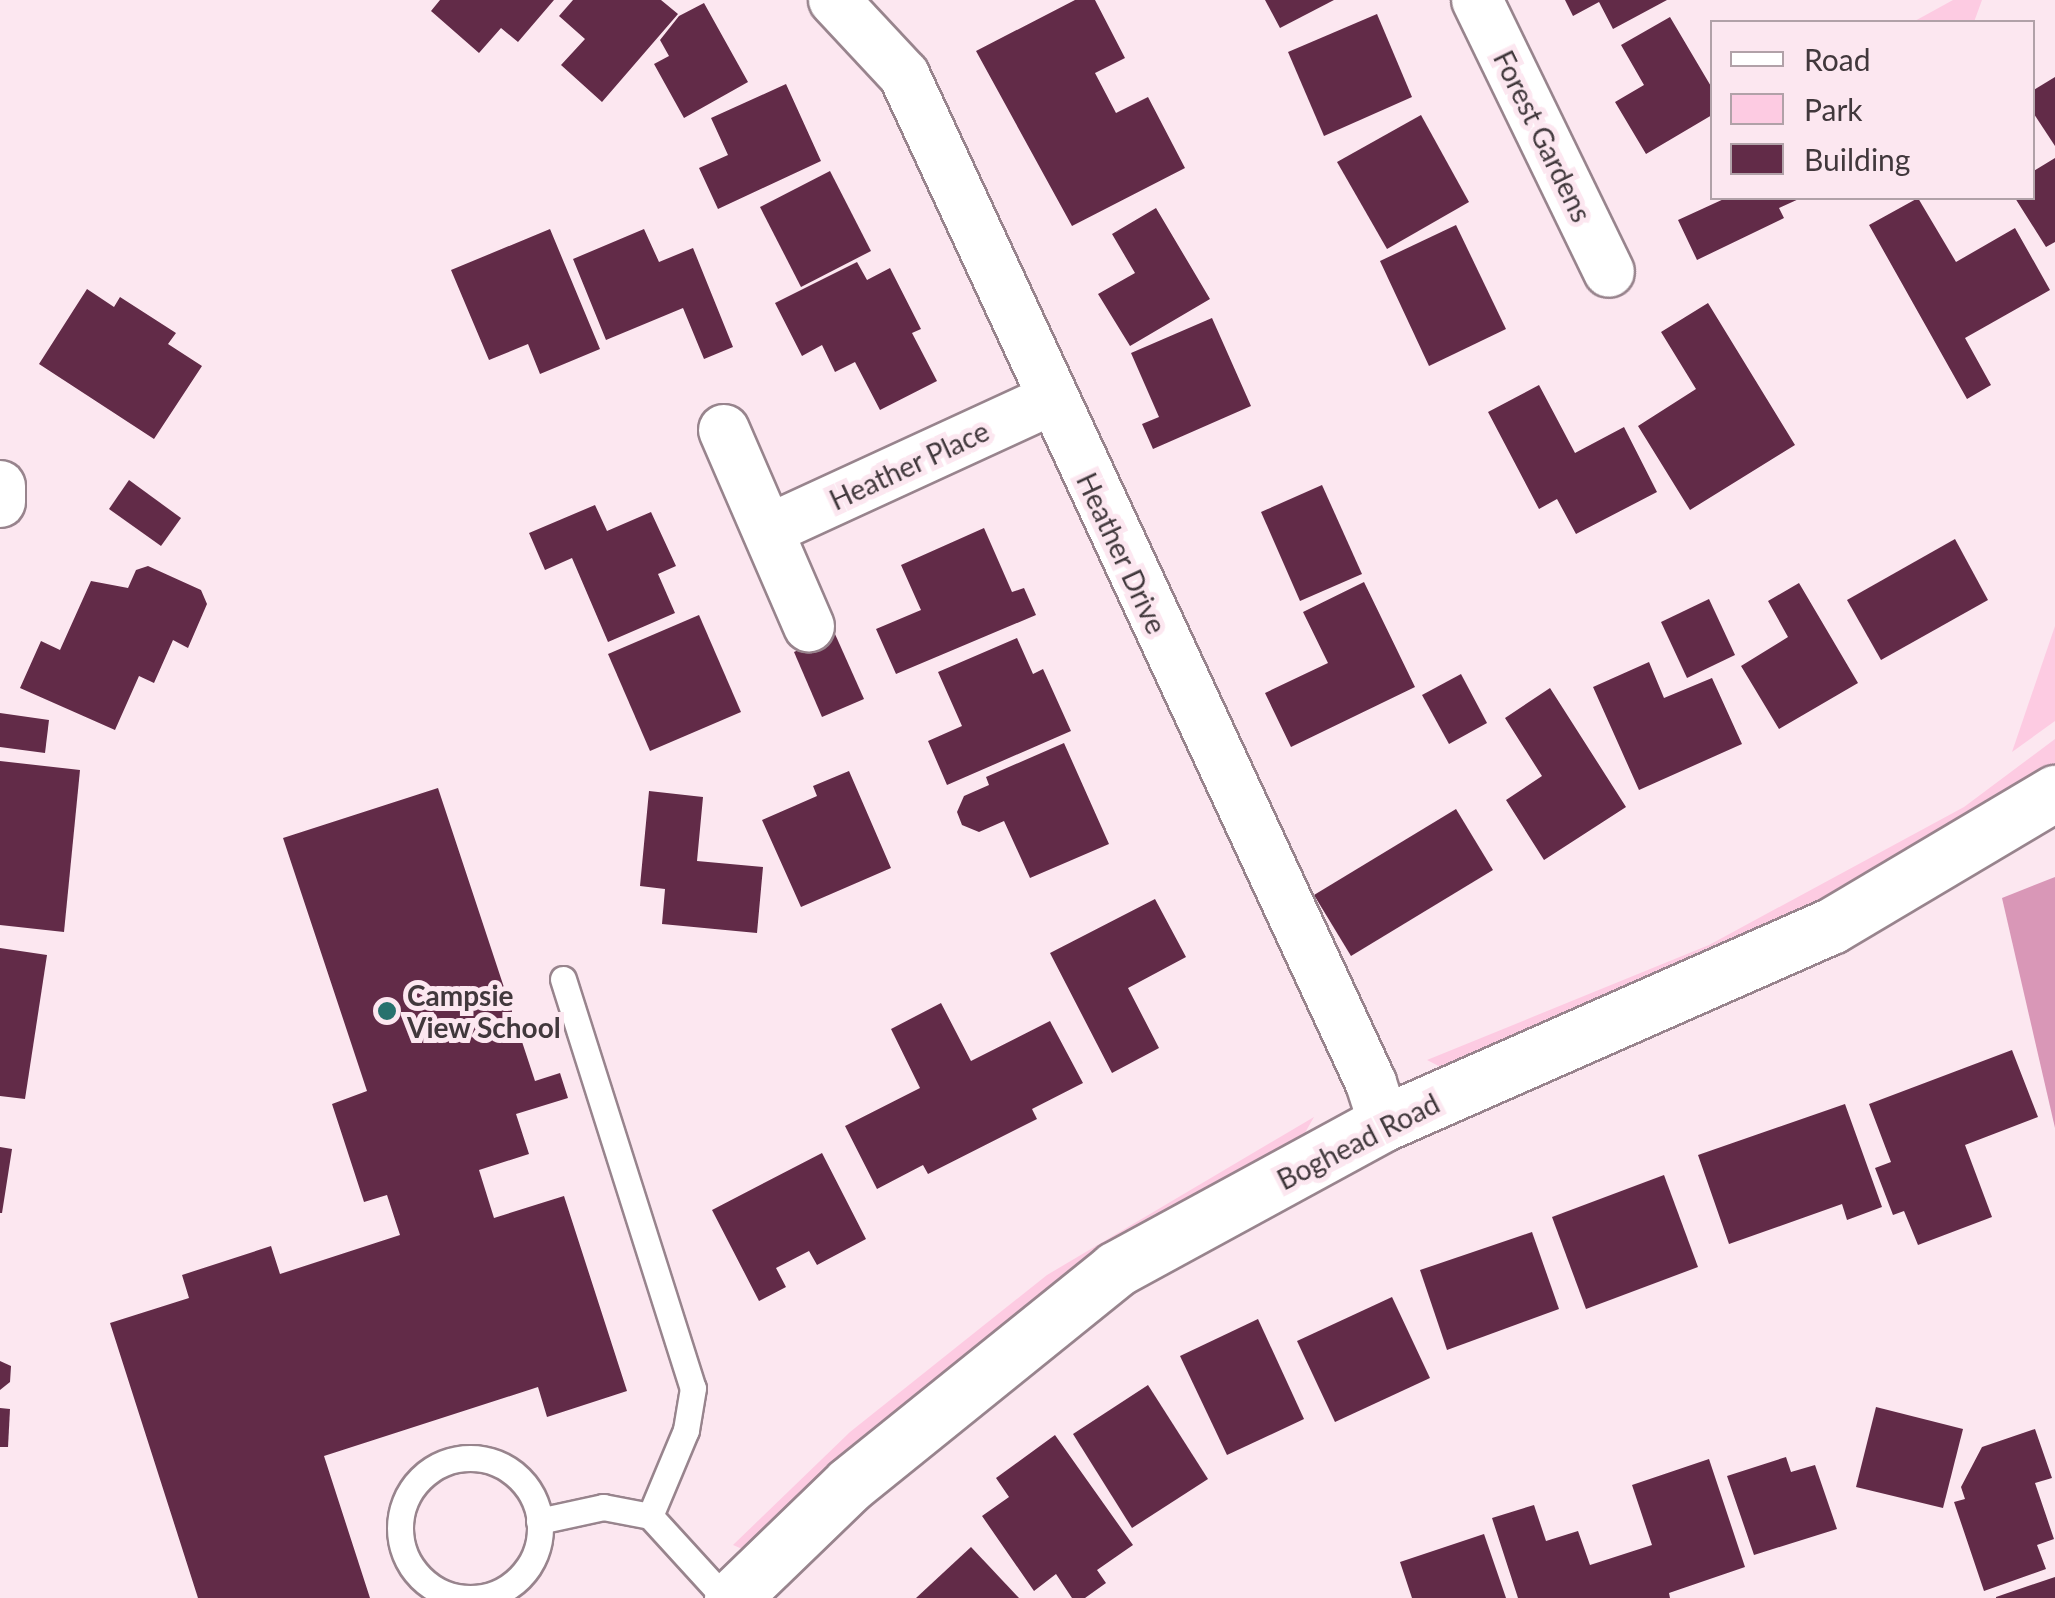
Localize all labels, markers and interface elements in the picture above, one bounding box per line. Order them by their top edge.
legend [1710,20,2035,200]
text: Road [1804,41,1871,77]
street label: Forest Gardens [1487,45,1599,227]
text: Park [1804,91,1863,127]
text: Building [1804,141,1910,177]
street label: Heather Place [824,413,994,517]
street label: Heather Drive [1070,467,1174,639]
place label: Campsie View School [407,978,561,1044]
marker: Campsie View School [376,1000,398,1022]
street label: Boghead Road [1271,1086,1445,1196]

